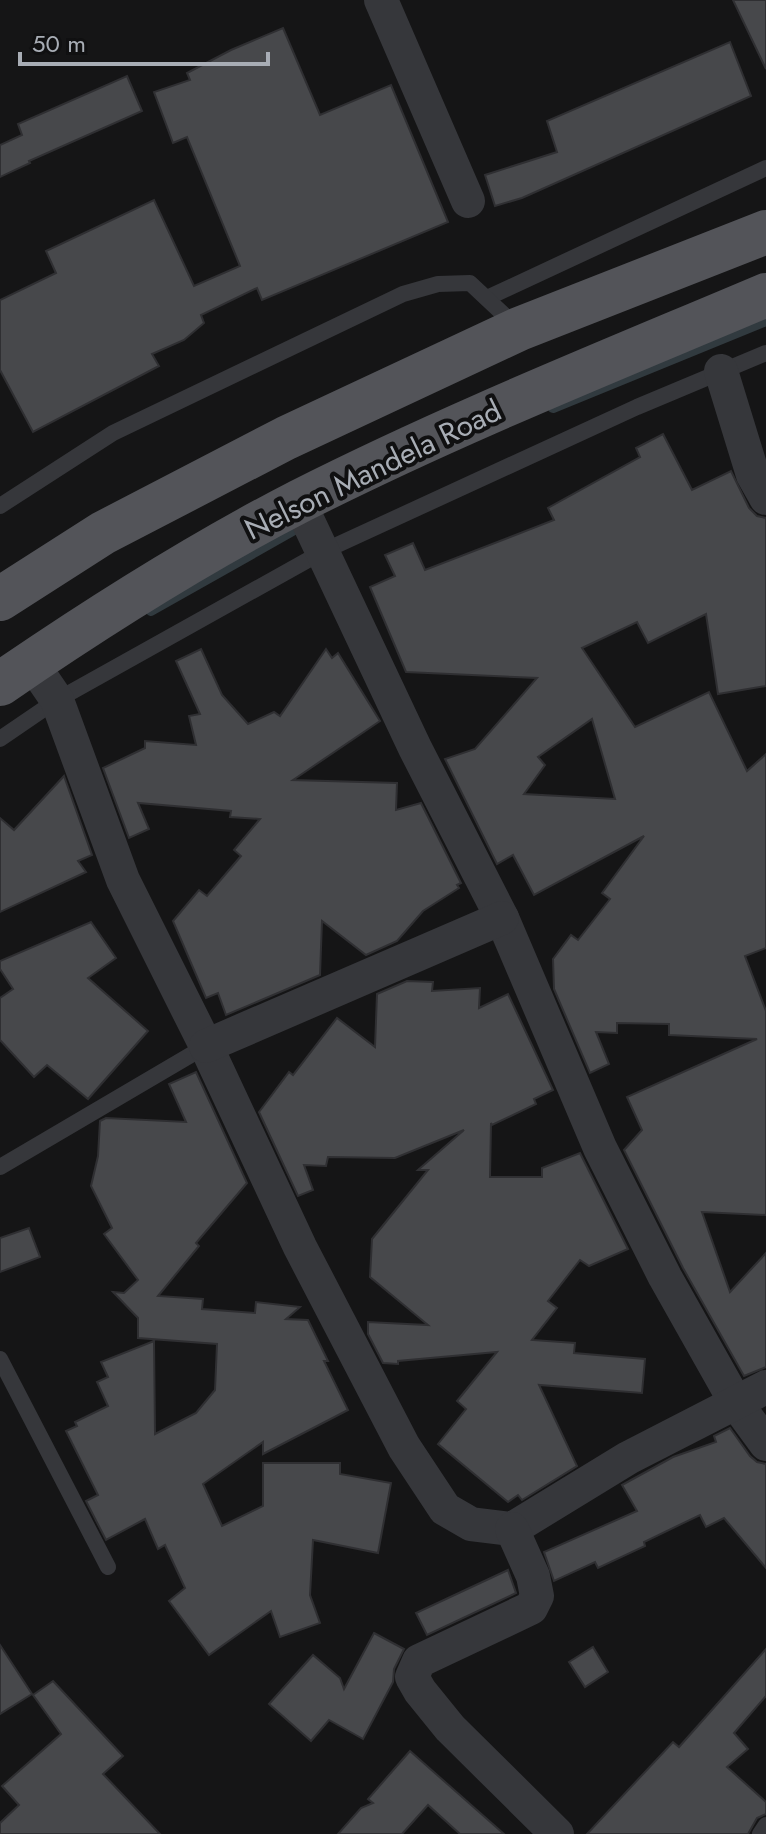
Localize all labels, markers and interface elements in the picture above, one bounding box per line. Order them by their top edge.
scale bar [20,16,268,66]
text: 50 m [32,26,86,61]
street label: Nelson Mandela Road [237,389,508,550]

